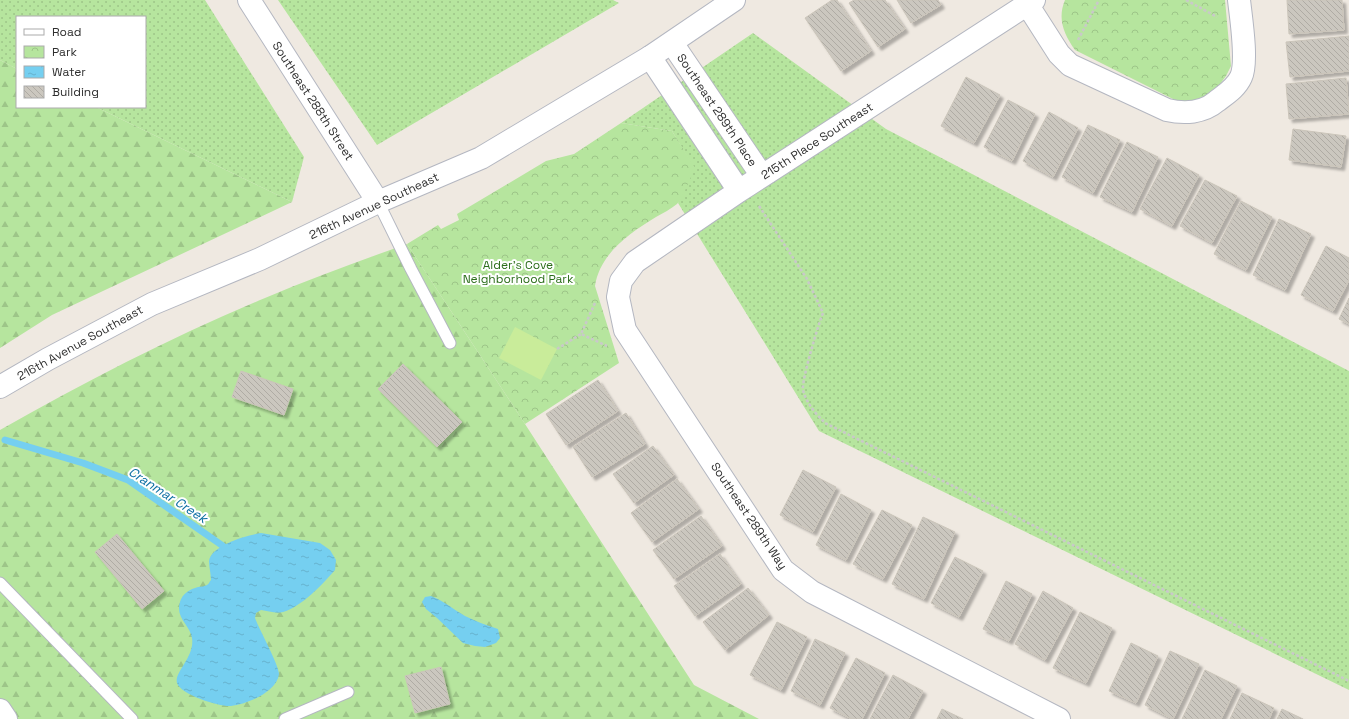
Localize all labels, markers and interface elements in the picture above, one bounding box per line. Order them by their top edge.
legend [16,16,146,108]
text: Road [52,24,81,40]
street label: Southeast 288th Street [269,39,357,163]
text: Park [52,44,77,60]
street label: Southeast 289th Place [673,50,761,170]
text: Water [52,64,86,80]
text: Building [52,84,99,100]
street label: 215th Place Southeast [758,99,876,183]
street label: 216th Avenue Southeast [306,169,442,243]
park label: Alder's Cove Neighborhood Park [463,257,574,287]
street label: 216th Avenue Southeast [14,302,146,384]
street label: Southeast 289th Way [707,459,791,573]
water label: Cranmar Creek [125,463,212,528]

